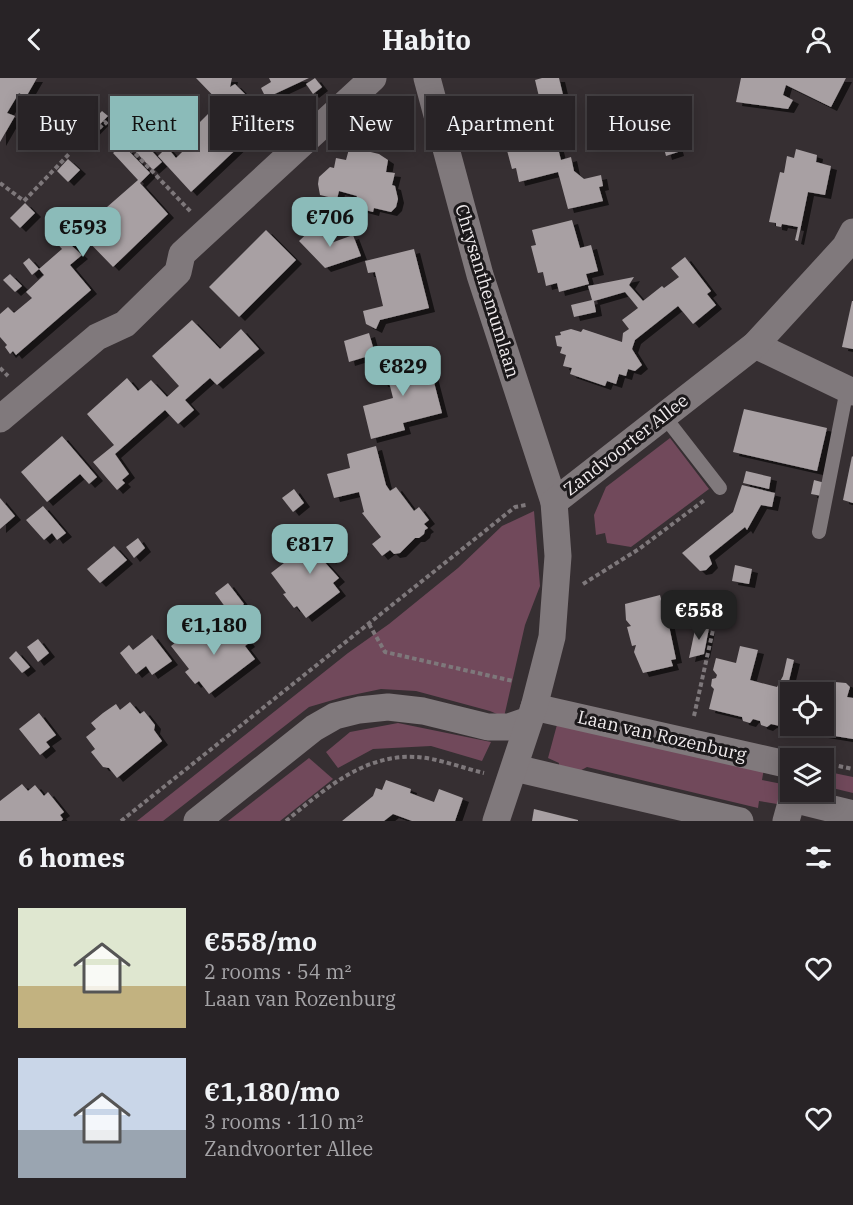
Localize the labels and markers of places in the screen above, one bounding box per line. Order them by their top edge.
pin: €706 [294,197,366,248]
pin: €593 [47,207,119,258]
pin: €829 [367,346,439,397]
pin: €817 [274,524,346,575]
pin: €558 [663,590,735,641]
pin: €1,180 [165,605,263,656]

